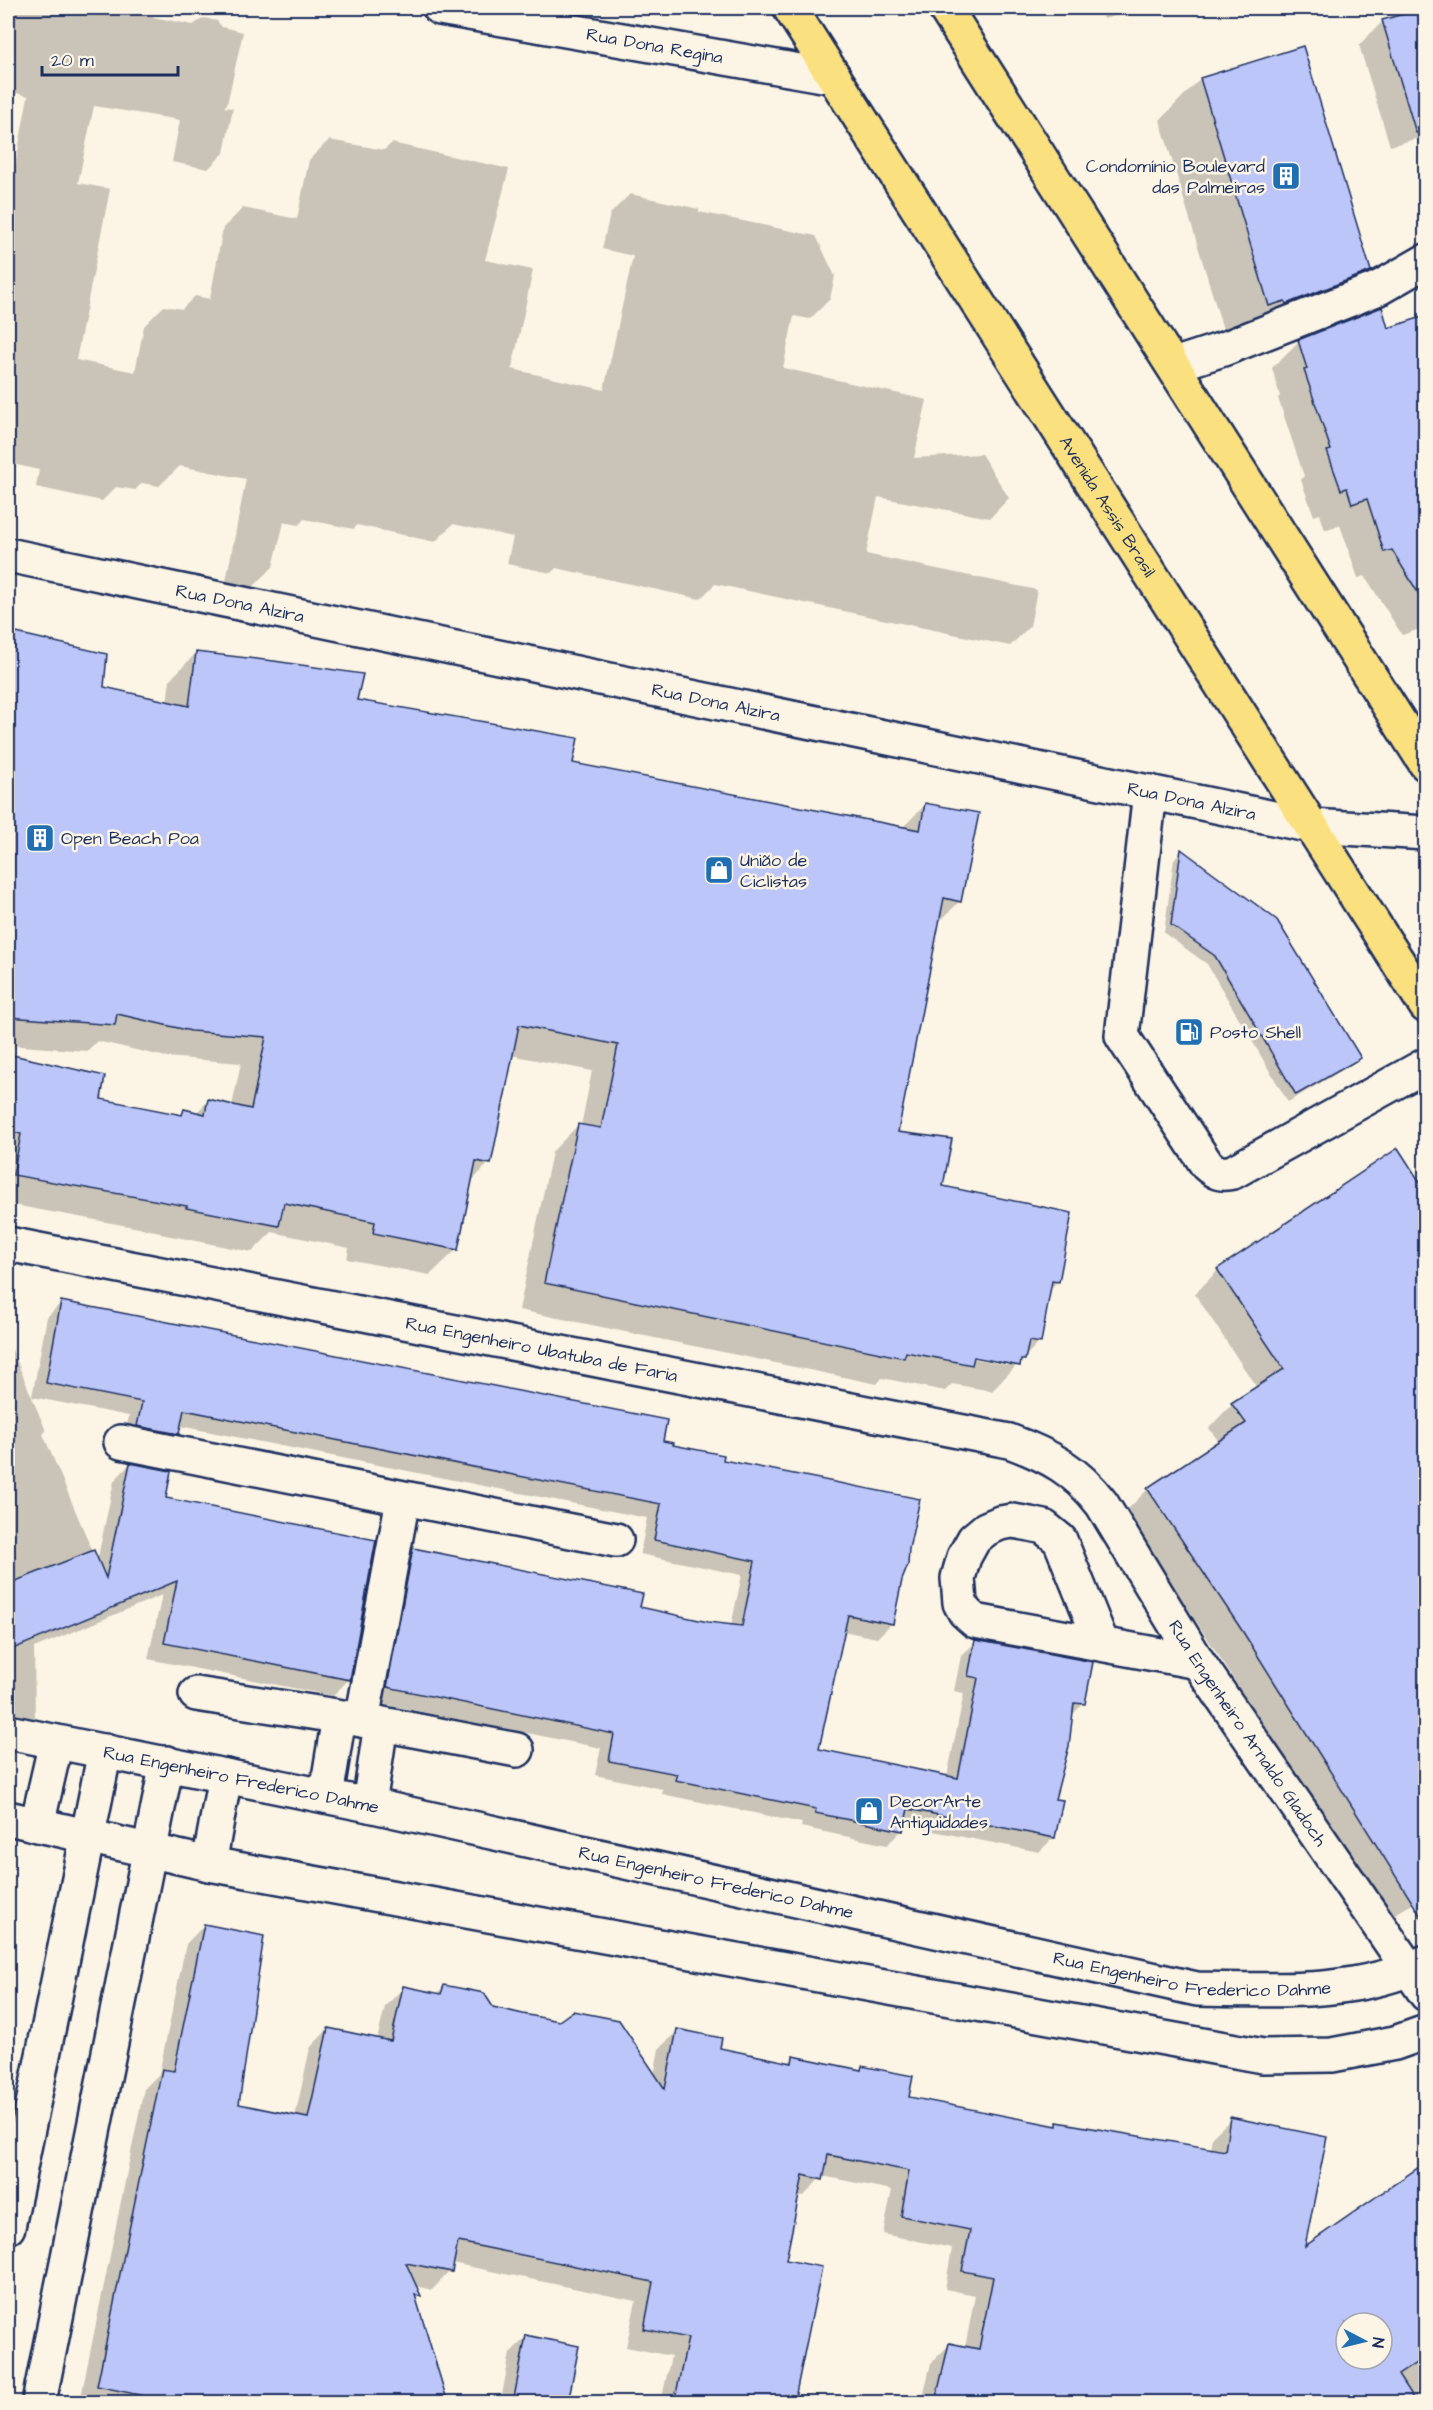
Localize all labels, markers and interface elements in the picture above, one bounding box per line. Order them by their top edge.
street label: Rua Dona Regina [584,22,725,70]
scale bar [42,39,178,77]
text: 20 m [51,48,94,73]
place label: Condomínio Boulevard das Palmeiras [1086,154,1265,200]
building icon: Condomínio Boulevard das Palmeiras [1270,160,1302,192]
street label: Avenida Assis Brasil [1053,431,1162,582]
street label: Rua Dona Alzira [173,578,306,629]
street label: Rua Dona Alzira [649,677,782,728]
street label: Rua Dona Alzira [1125,776,1258,827]
building icon: Open Beach Poa [24,822,56,854]
place label: Open Beach Poa [61,826,199,851]
place label: União de Ciclistas [740,848,808,894]
shop icon: União de Ciclistas [703,854,735,886]
fuel station icon: Posto Shell [1173,1016,1205,1048]
place label: Posto Shell [1210,1020,1301,1045]
street label: Rua Engenheiro Ubatuba de Faria [403,1311,680,1389]
street label: Rua Engenheiro Arnaldo Gladoch [1162,1615,1333,1851]
street label: Rua Engenheiro Frederico Dahme [101,1740,382,1820]
place label: DecorArte Antiguidades [890,1789,988,1836]
shop icon: DecorArte Antiguidades [853,1795,885,1827]
street label: Rua Engenheiro Frederico Dahme [576,1840,856,1925]
street label: Rua Engenheiro Frederico Dahme [1051,1945,1332,2003]
north arrow [1334,2311,1394,2371]
text: N [1366,2336,1389,2349]

